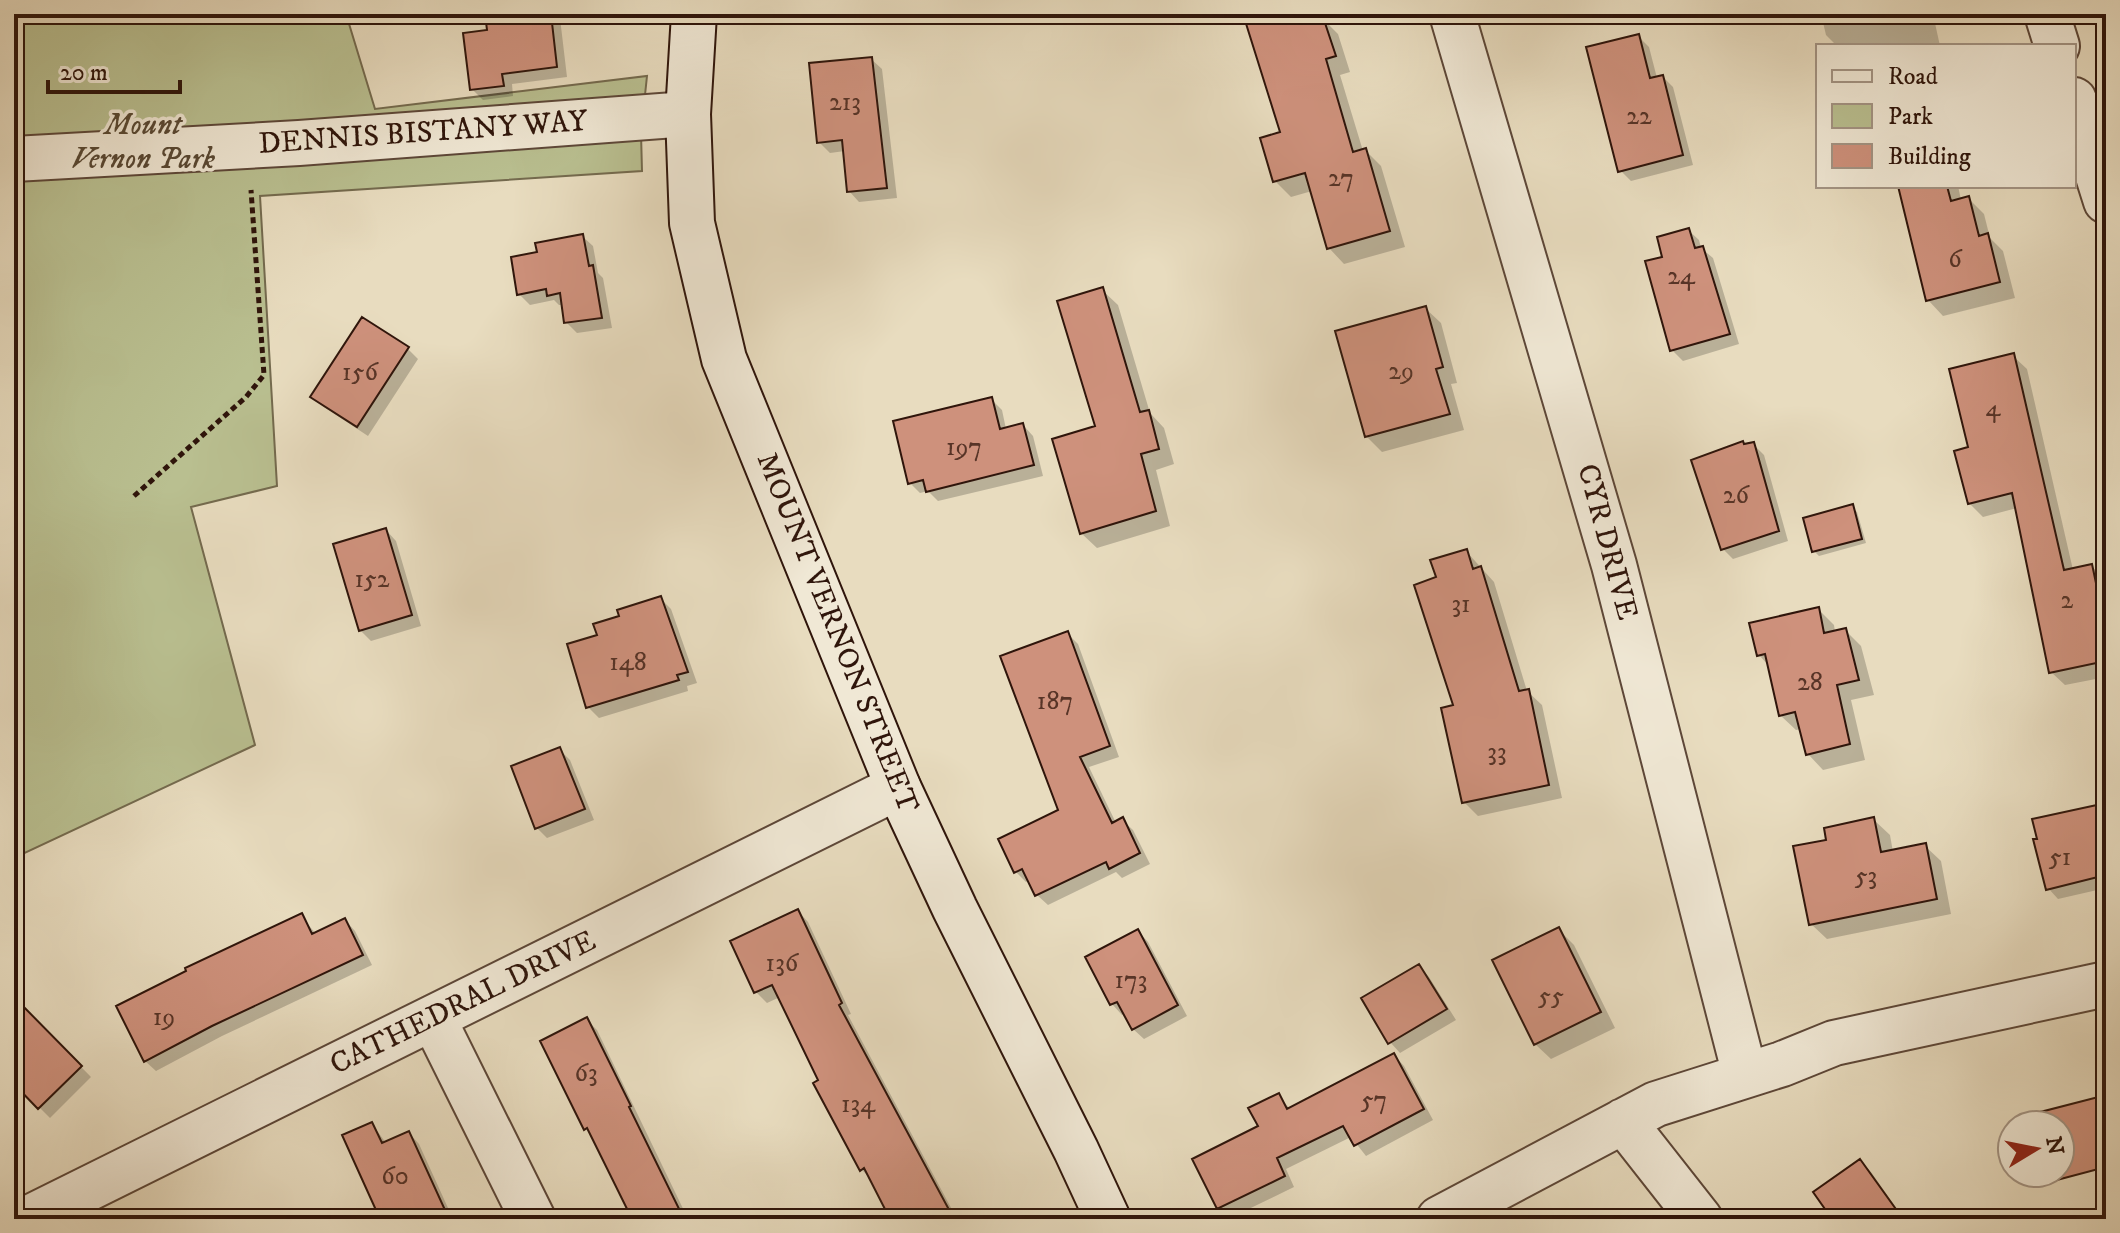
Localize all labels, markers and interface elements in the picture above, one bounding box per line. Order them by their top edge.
scale bar [48,44,180,94]
legend [1816,44,2076,188]
text: 20 m [60,58,108,88]
text: Road [1888,62,1938,92]
house number: 213 [829,86,861,119]
house number: 22 [1626,100,1652,133]
text: Park [1888,102,1933,132]
street label: DENNIS BISTANY WAY [257,103,590,163]
park label: Mount Vernon Park [71,107,215,178]
text: Building [1888,142,1971,172]
house number: 27 [1328,162,1354,195]
house number: 6 [1948,243,1963,276]
house number: 24 [1667,260,1696,293]
house number: 29 [1388,355,1414,388]
house number: 156 [342,356,379,389]
house number: 4 [1986,392,2002,425]
house number: 197 [946,431,982,464]
street label: MOUNT VERNON STREET [748,447,926,819]
street label: CYR DRIVE [1568,460,1646,624]
house number: 26 [1723,479,1751,512]
house number: 152 [354,563,390,596]
house number: 2 [2061,584,2074,617]
house number: 31 [1451,588,1471,621]
house number: 148 [609,646,647,679]
house number: 28 [1797,666,1823,699]
house number: 187 [1037,685,1073,718]
house number: 33 [1487,736,1507,769]
house number: 51 [2049,841,2071,874]
house number: 53 [1855,860,1877,893]
street label: CATHEDRAL DRIVE [324,923,602,1083]
house number: 136 [766,947,800,980]
house number: 173 [1115,964,1147,997]
house number: 55 [1538,980,1564,1013]
house number: 19 [153,1001,175,1034]
house number: 63 [574,1057,598,1090]
house number: 57 [1361,1084,1387,1117]
house number: 134 [841,1088,876,1121]
north arrow [1996,1109,2076,1189]
text: N [2039,1135,2069,1157]
house number: 60 [381,1160,409,1193]

